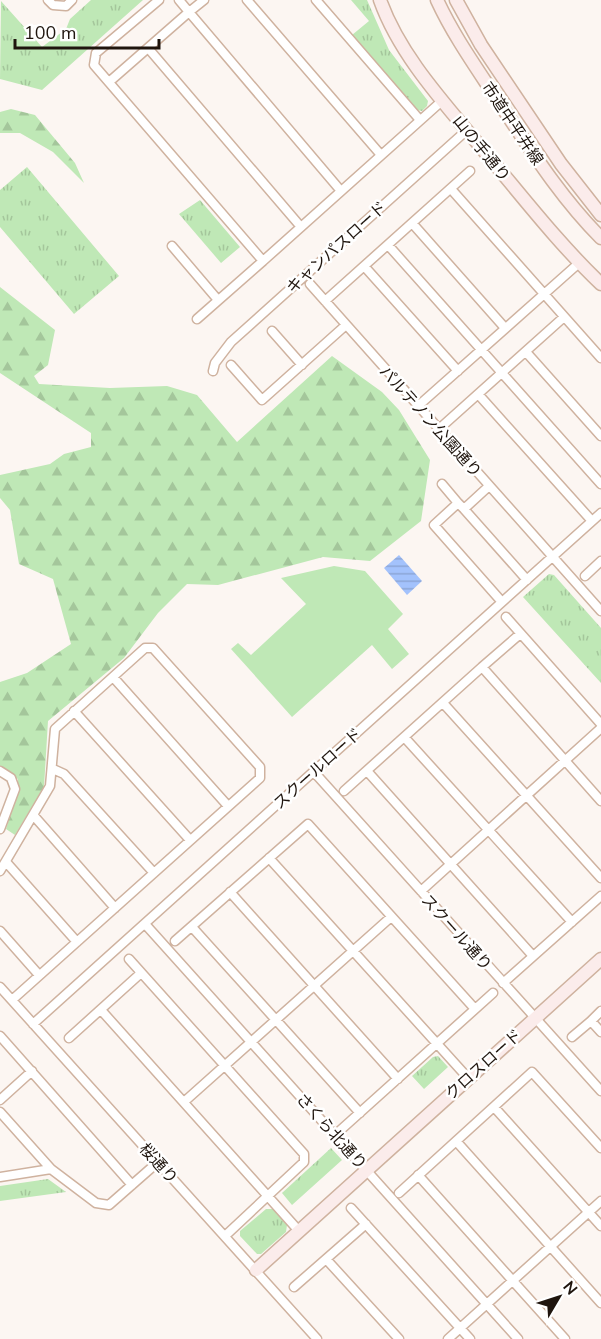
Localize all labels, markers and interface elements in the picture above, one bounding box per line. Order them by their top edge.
scale bar [15,12,159,50]
text: 100 m [24,21,76,45]
street label: 市道中平井線 [476,78,548,170]
street label: 山の手通り [447,111,515,187]
street label: キャンパスロード [282,197,392,299]
street label: パルテノン公園通り [374,361,486,482]
street label: スクールロード [269,723,367,814]
street label: スクール通り [416,890,497,976]
street label: クロスロード [441,1024,527,1105]
street label: さくら北通り [291,1089,372,1175]
street label: 桜通り [134,1138,182,1189]
north arrow [529,1267,589,1327]
text: N [558,1277,582,1300]

